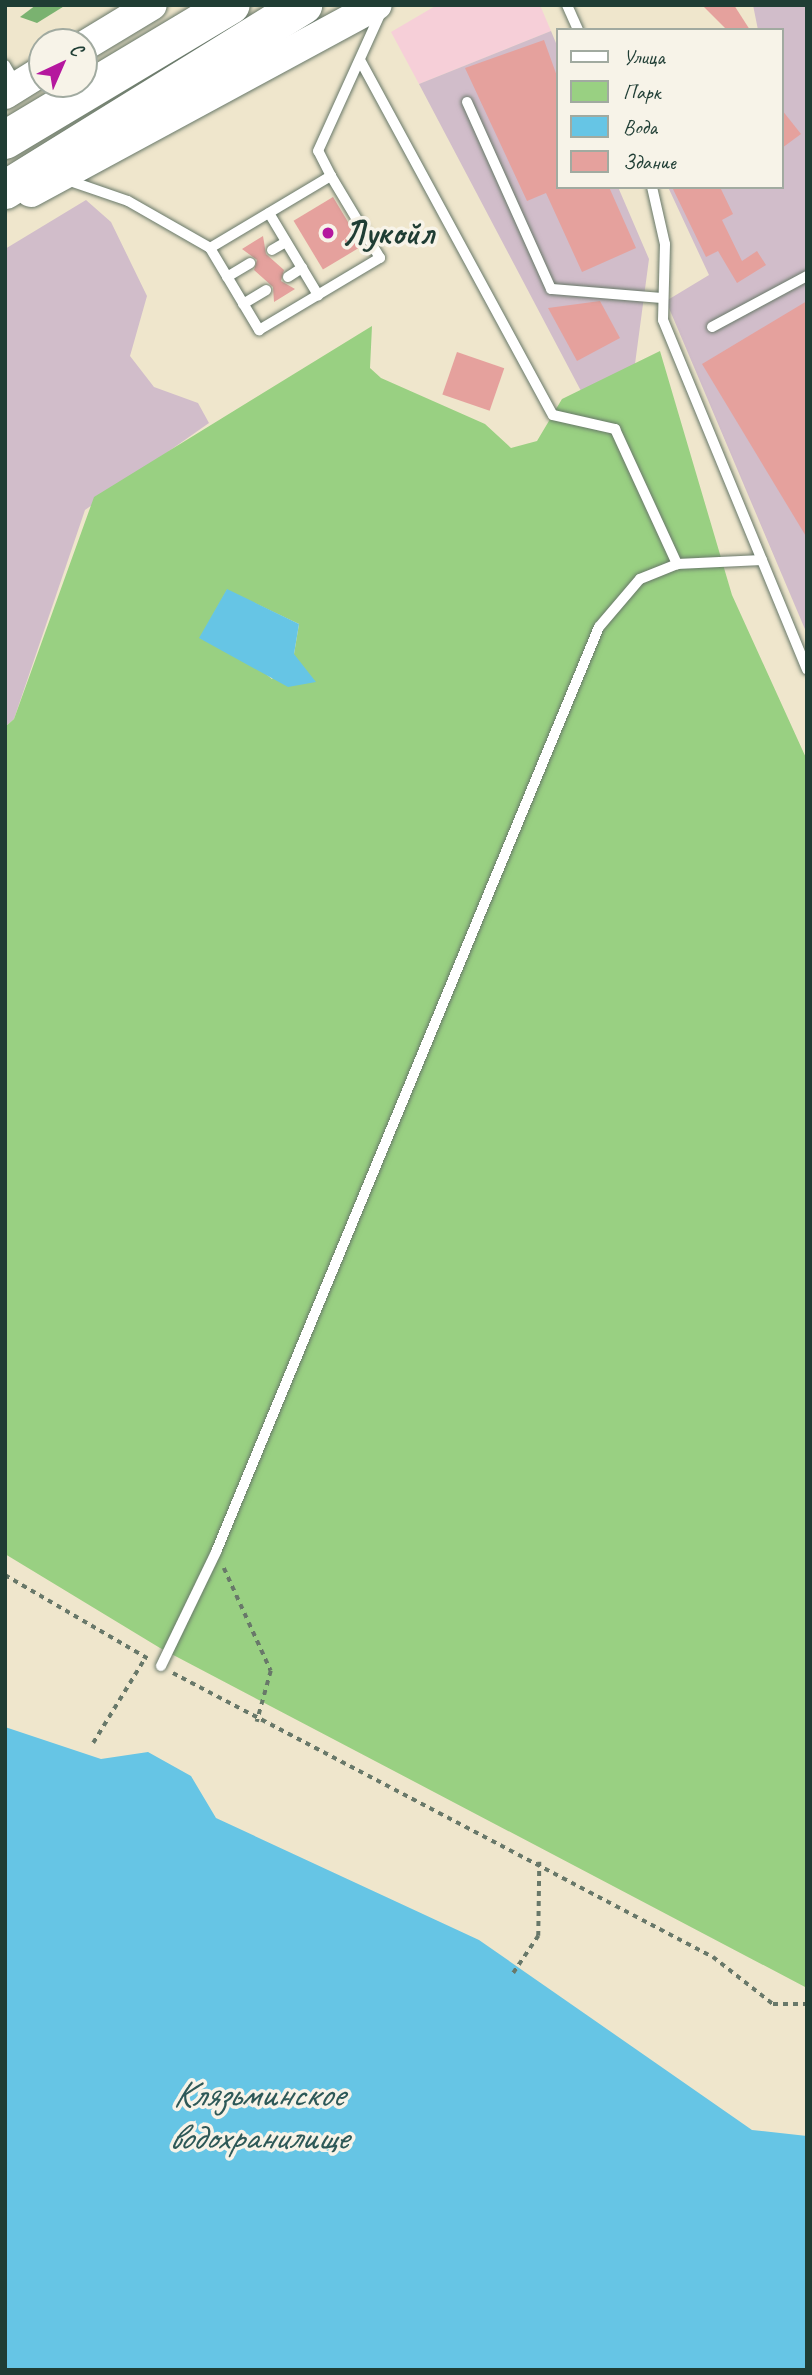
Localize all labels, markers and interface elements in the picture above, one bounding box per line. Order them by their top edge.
north arrow [28,28,98,98]
legend [556,28,784,189]
text: С [65,37,88,61]
text: Улица [623,44,665,70]
text: Парк [623,79,660,105]
text: Вода [623,114,657,140]
text: Здание [623,149,676,175]
place label: Лукойл [342,212,433,254]
marker: Лукойл [320,225,336,241]
water label: Клязьминское водохранилище [169,2073,347,2160]

